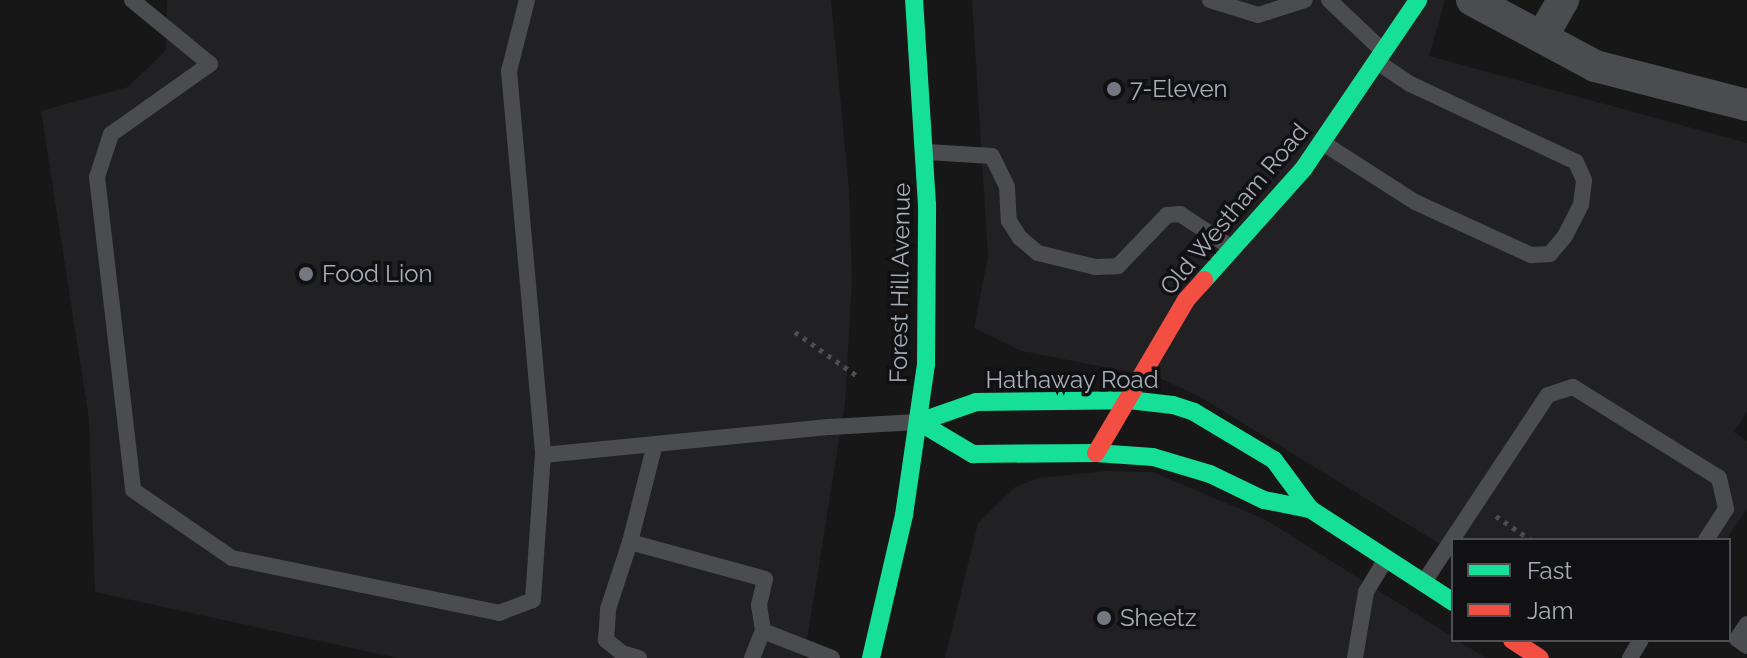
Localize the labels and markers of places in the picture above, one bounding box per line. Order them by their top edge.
place label: 7-Eleven [1130,75,1228,103]
marker: 7-Eleven [1105,80,1123,98]
place label: Food Lion [322,260,432,288]
marker: Food Lion [297,265,315,283]
place label: Sheetz [1120,604,1196,632]
marker: Sheetz [1095,609,1113,627]

